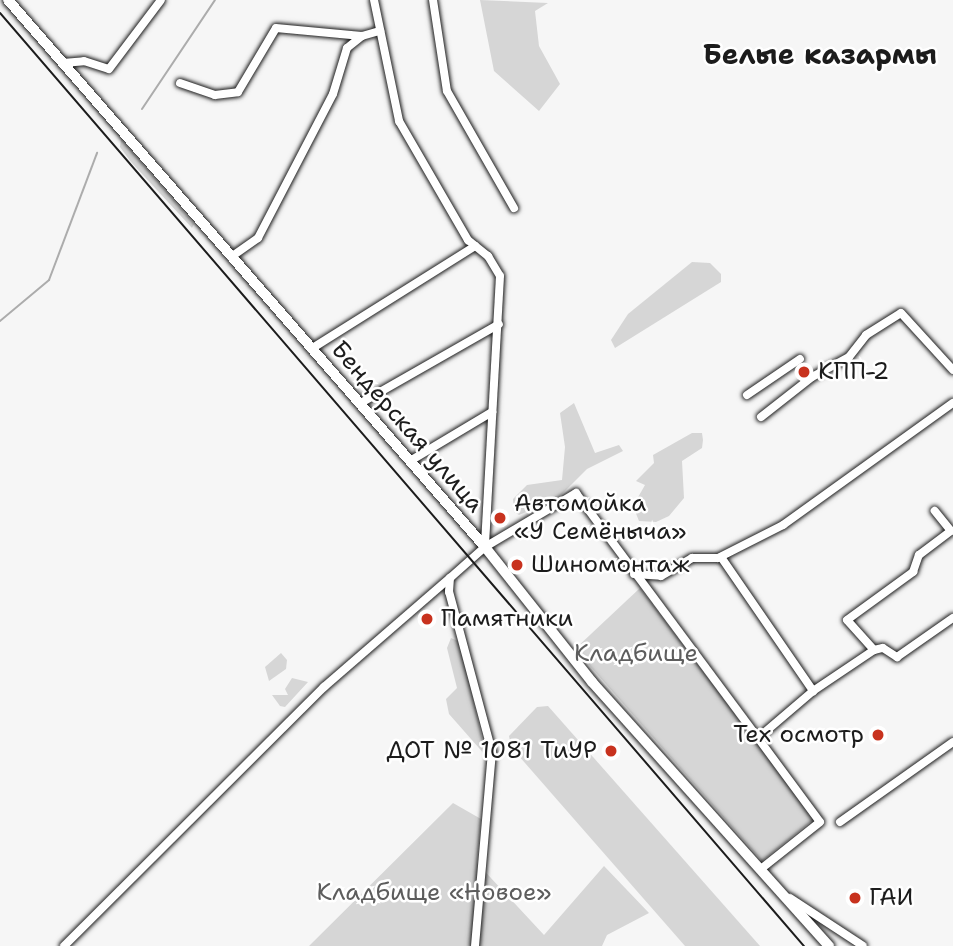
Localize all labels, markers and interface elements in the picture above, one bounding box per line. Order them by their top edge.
district label: Белые казармы [703,37,937,71]
street label: Бендерская улица [325,335,489,519]
place label: КПП-2 [818,358,889,386]
marker: КПП-2 [796,364,812,380]
place label: Автомойка «У Семёныча» [514,490,686,546]
marker: Автомойка «У Семёныча» [492,510,508,526]
place label: Шиномонтаж [531,551,690,579]
marker: Шиномонтаж [509,557,525,573]
place label: Памятники [441,605,573,633]
marker: Памятники [419,611,435,627]
park label: Кладбище [574,640,698,668]
place label: Тех осмотр [733,721,864,749]
marker: Тех осмотр [870,727,886,743]
place label: ДОТ № 1081 ТиУР [386,737,597,765]
marker: ДОТ № 1081 ТиУР [603,743,619,759]
park label: Кладбище «Новое» [317,879,551,907]
place label: ГАИ [869,884,914,912]
marker: ГАИ [847,890,863,906]

